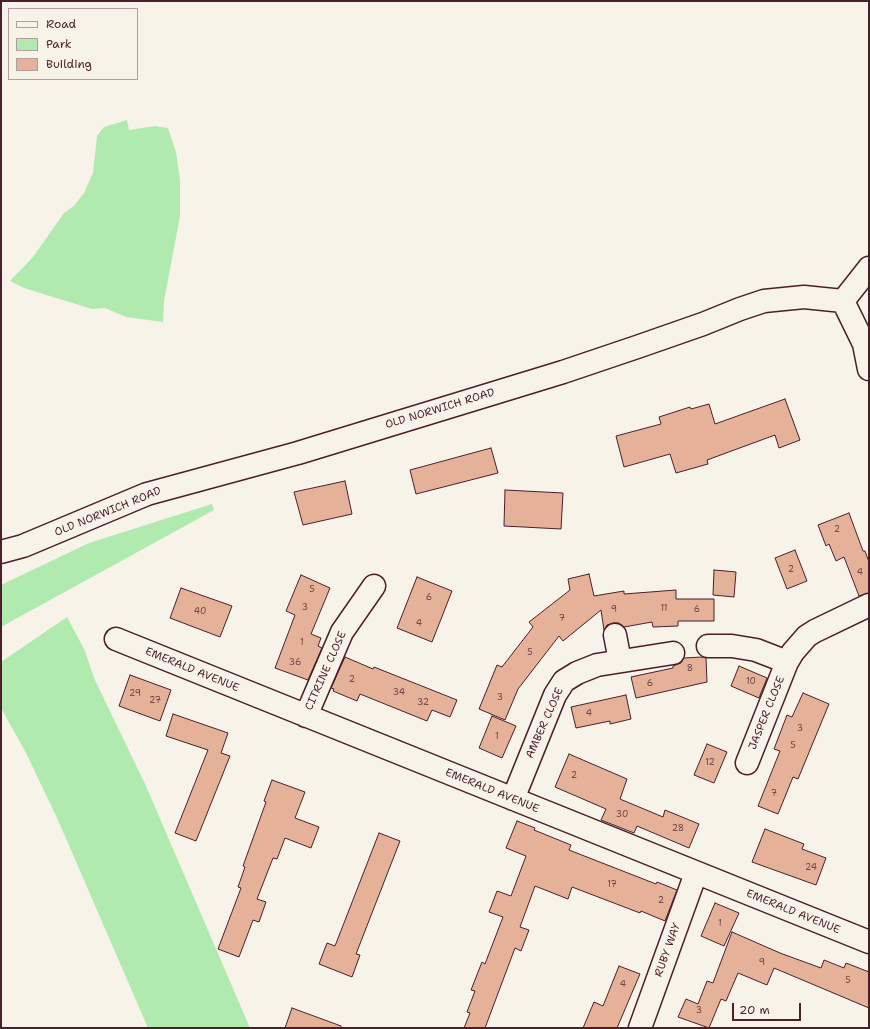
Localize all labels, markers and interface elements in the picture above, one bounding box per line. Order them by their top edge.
legend [8,8,138,80]
text: Road [46,16,76,32]
text: Park [46,36,72,52]
text: Building [46,56,92,72]
street label: OLD NORWICH ROAD [384,386,496,432]
street label: OLD NORWICH ROAD [53,485,163,539]
house number: 2 [834,525,840,535]
house number: 2 [788,565,794,575]
house number: 4 [857,568,863,578]
house number: 5 [309,585,315,595]
house number: 6 [426,593,432,603]
house number: 3 [302,603,308,613]
house number: 11 [660,604,668,614]
house number: 9 [611,605,617,615]
house number: 6 [694,605,700,615]
house number: 40 [194,607,206,617]
house number: 7 [559,614,565,624]
house number: 4 [416,619,422,629]
street label: CITRINE CLOSE [303,629,349,713]
house number: 1 [300,638,304,648]
street label: EMERALD AVENUE [143,645,241,695]
house number: 5 [527,648,533,658]
house number: 36 [289,658,301,668]
house number: 8 [687,664,693,674]
street label: JASPER CLOSE [746,674,788,752]
house number: 2 [349,675,355,685]
house number: 10 [746,677,756,687]
house number: 6 [647,679,653,689]
street label: AMBER CLOSE [523,685,567,761]
house number: 34 [393,688,405,698]
house number: 29 [129,689,141,699]
house number: 3 [497,693,503,703]
house number: 27 [149,696,161,706]
house number: 32 [417,698,429,708]
house number: 4 [586,709,592,719]
house number: 3 [797,724,803,734]
house number: 1 [495,732,499,742]
house number: 5 [790,741,796,751]
house number: 12 [705,758,715,768]
street label: EMERALD AVENUE [443,766,541,816]
house number: 2 [571,771,577,781]
house number: 7 [771,789,777,799]
house number: 30 [616,810,628,820]
house number: 28 [672,824,684,834]
house number: 24 [805,863,817,873]
house number: 17 [607,880,617,890]
street label: EMERALD AVENUE [744,887,842,937]
house number: 2 [658,896,664,906]
house number: 1 [718,919,722,929]
street label: RUBY WAY [652,921,684,979]
house number: 9 [759,958,765,968]
house number: 5 [845,976,851,986]
house number: 4 [620,980,626,990]
scale bar [734,995,803,1021]
text: 20 m [739,1002,770,1018]
house number: 3 [696,1006,702,1016]

